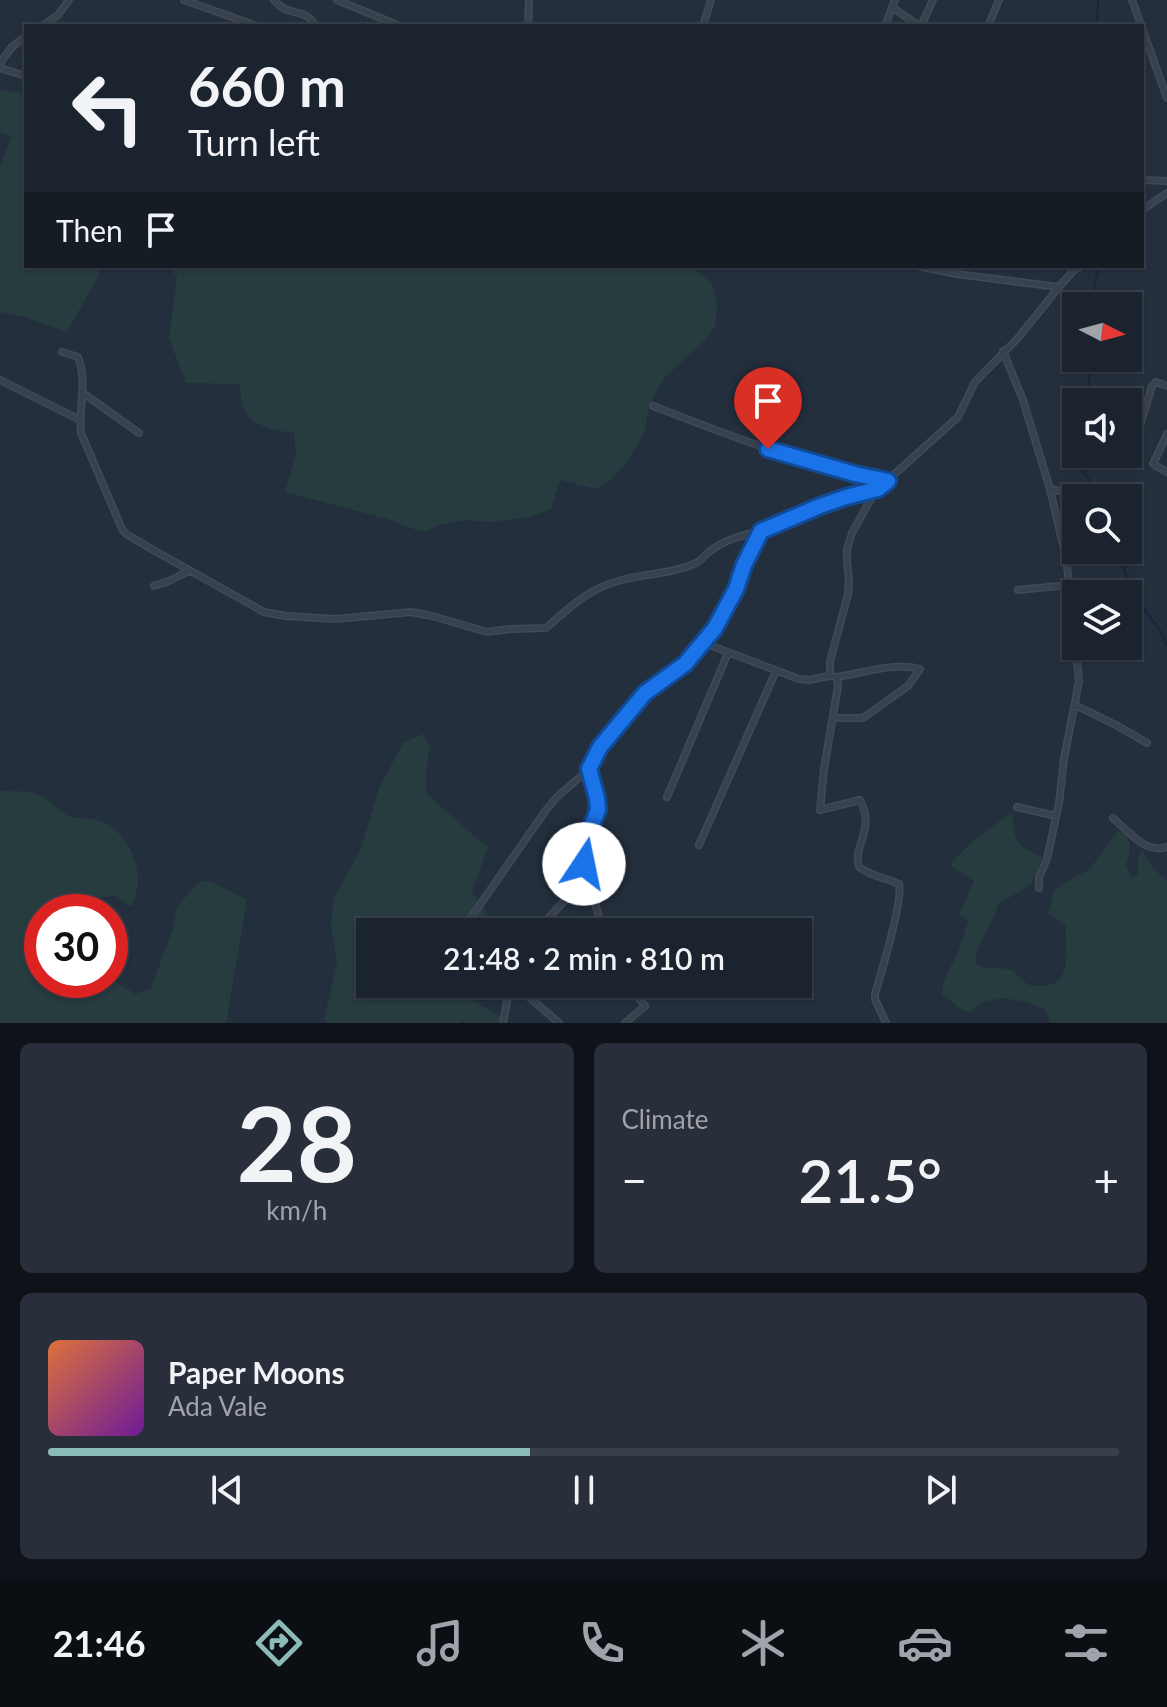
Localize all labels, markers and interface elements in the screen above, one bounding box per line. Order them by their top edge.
text: 660 m [188,52,346,119]
icon: left [56,56,160,160]
text: Turn left [188,120,320,164]
icon: arrive [139,208,183,252]
text: Then [56,212,123,248]
north arrow [1062,292,1142,372]
map controls [1062,292,1142,660]
pin [734,367,802,449]
icon: arrive [746,379,790,423]
button: sound [1062,388,1142,468]
button: search [1062,484,1142,564]
button: layers [1062,580,1142,660]
position arrow [542,822,626,906]
speed limit sign: 30 [24,894,128,998]
text: 21:48 · 2 min · 810 m [443,940,725,976]
text: 28 [236,1079,357,1204]
text: Climate [622,1103,708,1135]
text: 21.5° [799,1144,942,1216]
text: − [622,1154,647,1206]
text: + [1093,1154,1119,1206]
text: km/h [266,1194,327,1226]
text: Paper Moons [168,1354,345,1390]
text: Ada Vale [168,1390,267,1422]
icon: previous [205,1468,249,1512]
icon: pause [562,1468,606,1512]
icon: next [919,1468,963,1512]
icon: directions [251,1615,307,1671]
icon: music [412,1615,468,1671]
icon: phone [574,1615,630,1671]
icon: climate [735,1615,791,1671]
icon: car [897,1615,953,1671]
icon: filters [1058,1615,1114,1671]
text: 21:46 [53,1621,146,1665]

